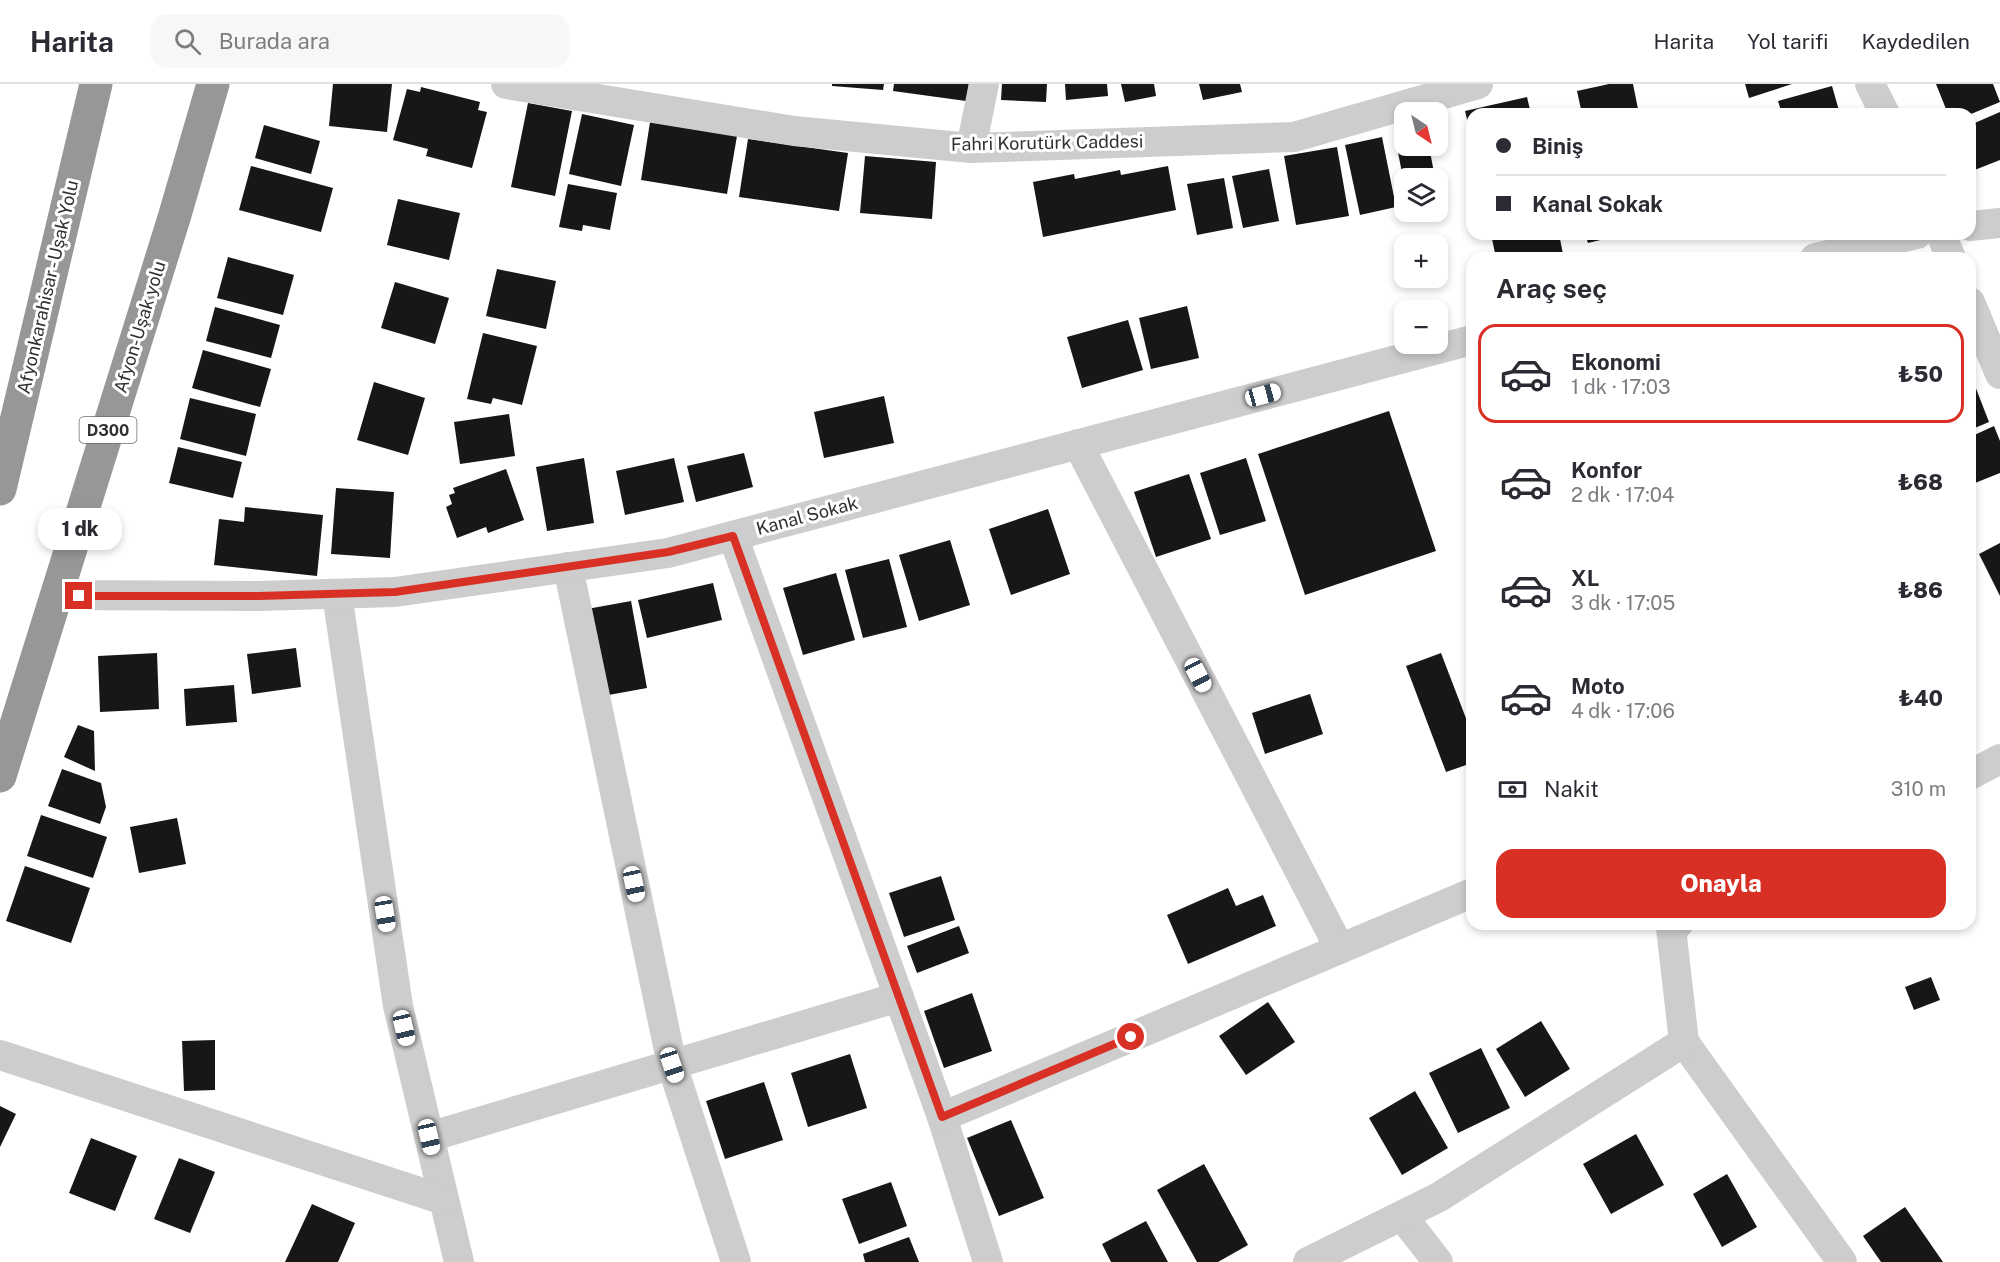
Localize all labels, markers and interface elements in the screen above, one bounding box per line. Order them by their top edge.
search box [150,14,570,68]
text: Harita [30,25,114,58]
icon: search [171,25,204,58]
text: Burada ara [219,28,330,54]
text: Harita [1654,29,1714,54]
text: Yol tarifi [1747,29,1828,54]
text: Kaydedilen [1861,29,1970,54]
north arrow [1394,102,1448,156]
map controls [1394,102,1448,354]
street label: Fahri Korutürk Caddesi [951,130,1143,155]
text: Biniş [1532,133,1583,159]
button: layers [1394,168,1448,222]
street label: Afyonkarahisar - Uşak Yolu [13,178,82,396]
text: Kanal Sokak [1532,191,1663,217]
button: + [1394,234,1448,288]
street label: Afyon-Uşak yolu [109,258,170,396]
text: Araç seç [1496,272,1607,304]
button: − [1394,300,1448,354]
icon: car [1499,347,1553,401]
text: Ekonomi [1571,349,1661,375]
text: ₺50 [1898,361,1943,387]
text: 1 dk · 17:03 [1571,375,1671,399]
car [1243,382,1283,408]
road number: D300 [80,417,136,443]
icon: car [1499,455,1553,509]
text: Konfor [1571,457,1642,483]
text: ₺68 [1898,469,1943,495]
text: 2 dk · 17:04 [1571,483,1674,507]
street label: Kanal Sokak [754,492,860,539]
callout: 1 dk [37,509,121,551]
text: 1 dk [61,517,99,541]
icon: car [1499,563,1553,617]
text: XL [1571,565,1599,591]
text: ₺86 [1898,577,1943,603]
route end [65,582,92,609]
text: 3 dk · 17:05 [1571,591,1675,615]
car [1182,655,1214,695]
icon: car [1499,671,1553,725]
text: Moto [1571,673,1625,699]
text: ₺40 [1898,685,1943,711]
text: 4 dk · 17:06 [1571,699,1675,723]
icon: cash [1496,773,1529,806]
text: Nakit [1544,776,1599,802]
text: 310 m [1891,777,1946,801]
button: Onayla [1496,849,1946,918]
car [621,865,647,903]
car [373,895,397,933]
car [391,1008,417,1048]
route start [1117,1023,1144,1050]
car [658,1045,686,1085]
car [416,1117,442,1157]

